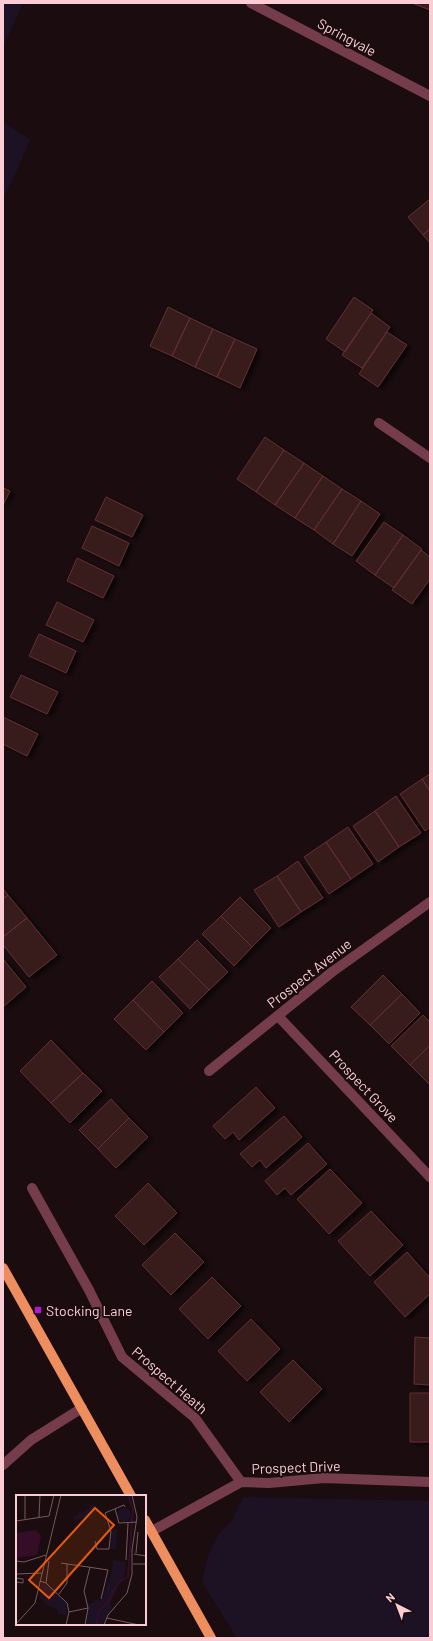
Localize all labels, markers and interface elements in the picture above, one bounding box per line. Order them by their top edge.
street label: Springvale [315,14,379,60]
street label: Prospect Avenue [263,935,355,1011]
street label: Prospect Grove [326,1046,402,1126]
place label: Stocking Lane [46,1302,132,1319]
marker: Stocking Lane [33,1305,43,1315]
street label: Prospect Heath [129,1343,211,1417]
street label: Prospect Drive [251,1457,341,1477]
inset map [16,1495,146,1625]
north arrow [377,1585,417,1625]
text: N [383,1590,397,1604]

